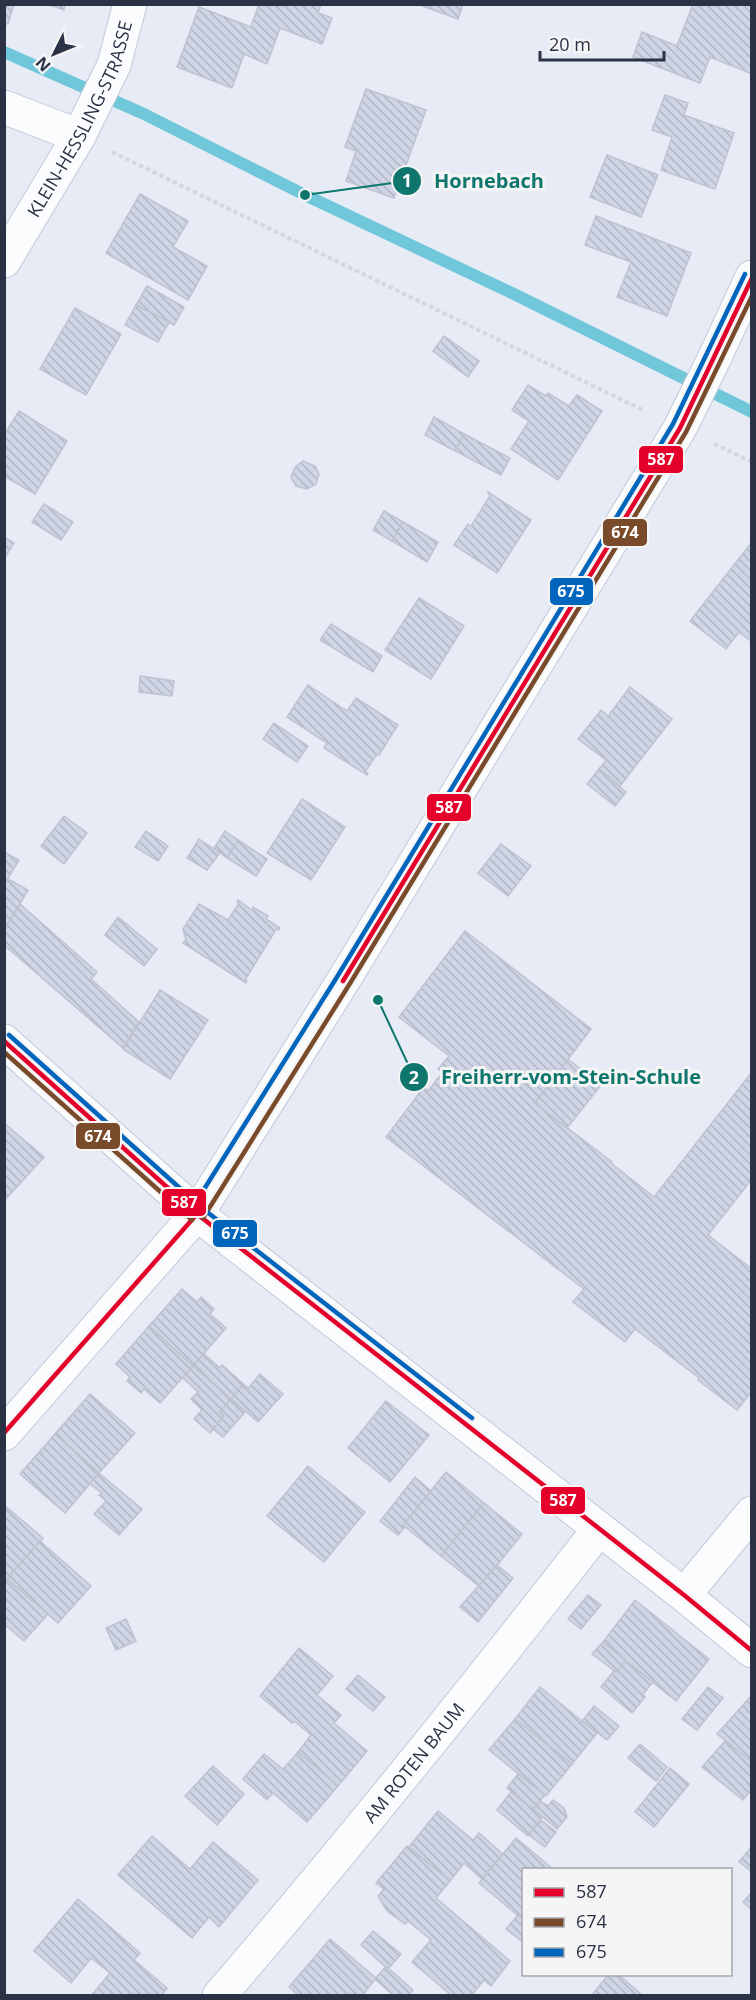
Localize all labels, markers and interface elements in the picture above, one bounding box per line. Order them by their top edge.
street label: KLEIN-HESSLING-STRASSE [21,16,135,220]
north arrow [24,24,84,84]
scale bar [540,24,664,62]
text: 20 m [549,32,591,56]
callout: Hornebach [392,162,556,200]
text: Hornebach [434,167,544,194]
text: 1 [402,168,412,192]
line badge: 587 [638,445,684,474]
text: 587 [647,448,675,470]
line badge: 674 [602,518,648,547]
text: 674 [611,521,639,543]
line badge: 675 [549,577,594,606]
text: 675 [557,580,585,602]
line badge: 587 [426,793,472,822]
text: 587 [435,796,463,818]
callout: Freiherr-vom-Stein-Schule [399,1058,713,1096]
text: Freiherr-vom-Stein-Schule [441,1063,701,1090]
text: 2 [409,1065,419,1089]
line badge: 674 [75,1122,121,1150]
text: 674 [84,1125,112,1147]
line badge: 587 [161,1188,207,1217]
text: 587 [170,1191,198,1213]
line badge: 675 [212,1219,258,1248]
text: 675 [221,1222,249,1244]
line badge: 587 [540,1486,586,1515]
text: 587 [549,1489,577,1511]
street label: AM ROTEN BAUM [358,1697,470,1828]
legend [522,1868,732,1976]
text: 587 [576,1879,607,1903]
text: 674 [576,1909,607,1933]
text: 675 [576,1939,607,1963]

